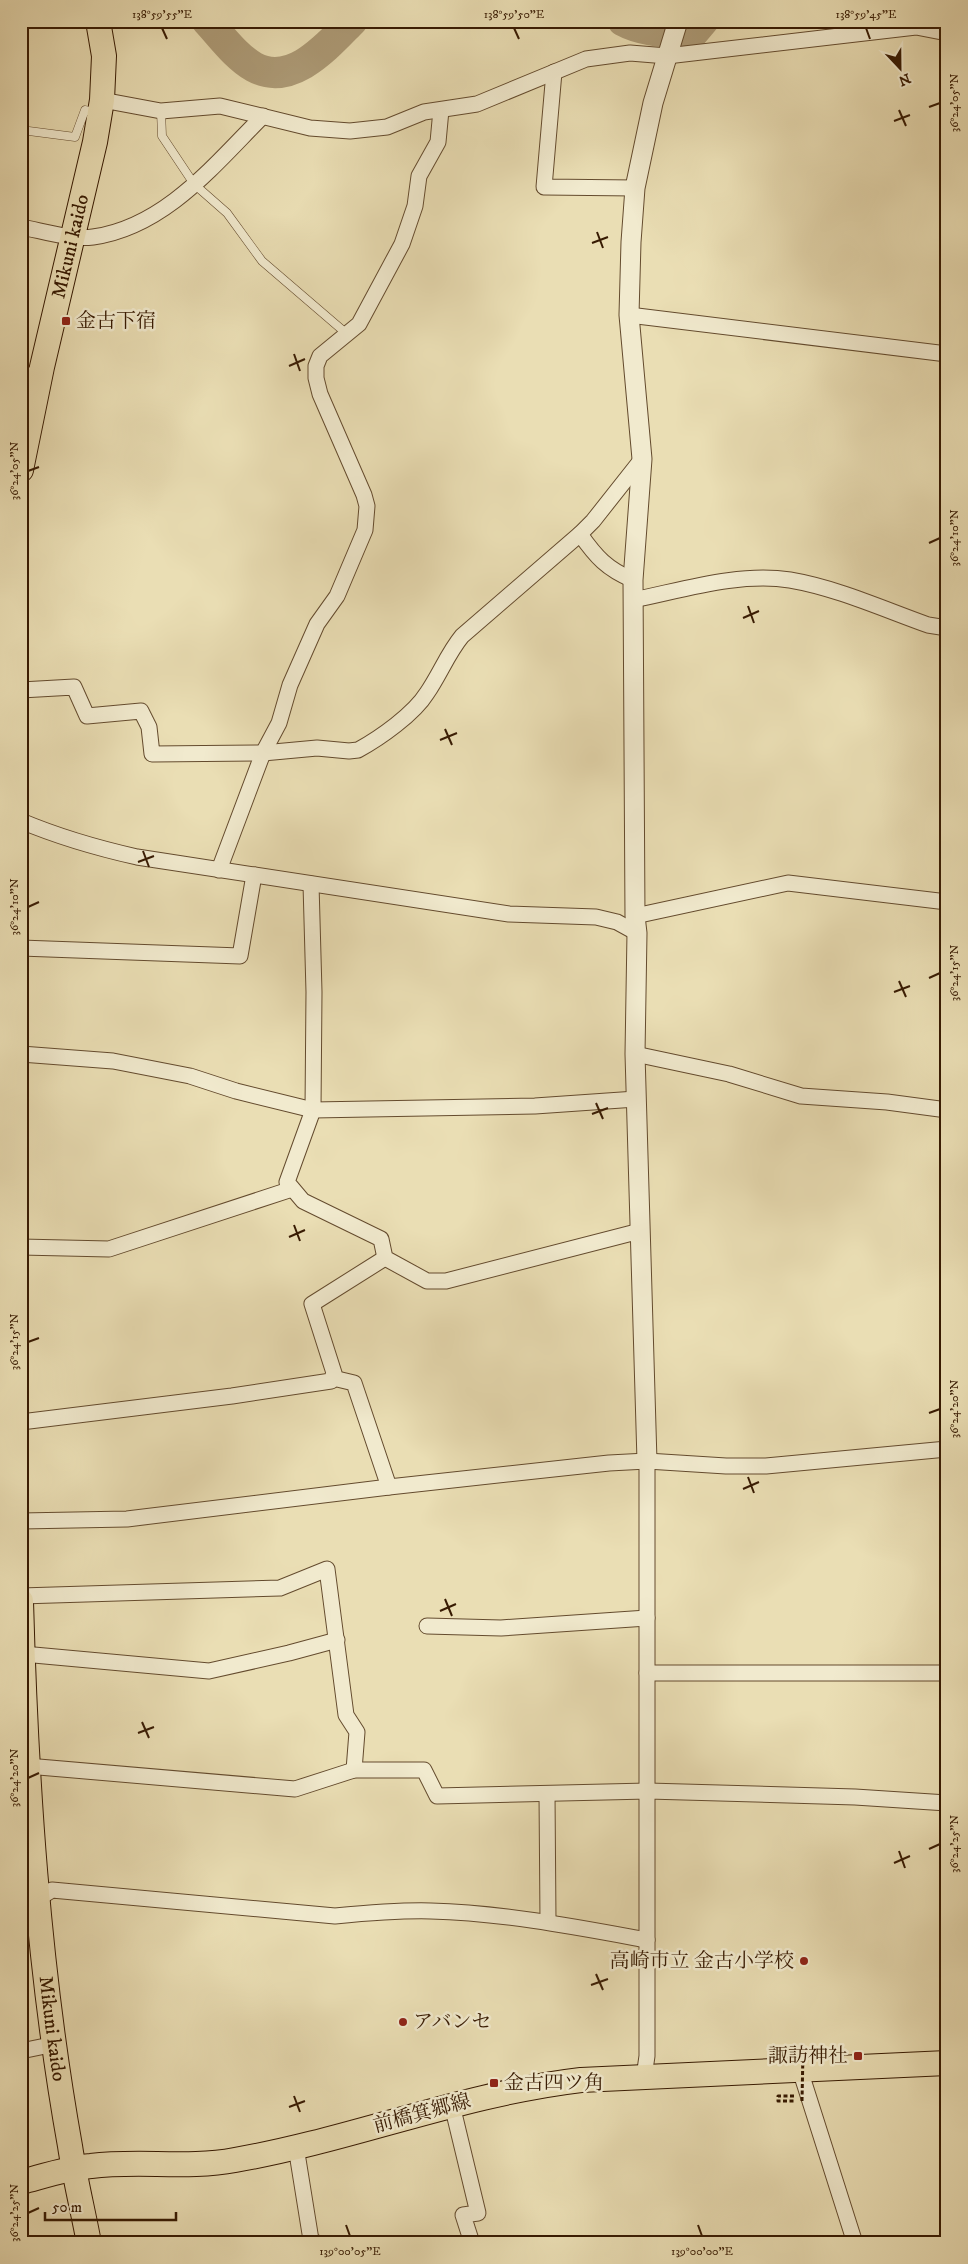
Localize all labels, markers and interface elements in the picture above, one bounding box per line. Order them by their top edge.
text: 138°59'55"E [132,7,193,22]
text: 138°59'50"E [484,7,545,22]
text: 138°59'45"E [835,7,897,22]
north arrow [876,42,926,92]
text: N [895,69,913,90]
text: 36°24'05"N [947,74,962,132]
street label: Mikuni kaido [46,192,95,301]
place label: 金古下宿 [76,309,156,334]
marker: 金古下宿 [60,315,72,327]
text: 36°24'05"N [7,442,22,500]
text: 36°24'10"N [947,509,962,567]
text: 36°24'10"N [7,878,22,936]
text: 36°24'15"N [947,945,962,1001]
text: 36°24'15"N [7,1314,22,1370]
text: 36°24'20"N [947,1380,962,1438]
text: 36°24'20"N [7,1749,22,1807]
text: 36°24'25"N [947,1815,962,1873]
place label: 高崎市立 金古小学校 [610,1949,794,1974]
marker: 高崎市立 金古小学校 [798,1955,810,1967]
street label: Mikuni kaido [33,1975,72,2083]
place label: アバンセ [413,2010,491,2035]
marker: アバンセ [397,2016,409,2028]
place label: 諏訪神社 [768,2044,848,2069]
marker: 諏訪神社 [852,2050,864,2062]
place label: 金古四ツ角 [504,2071,604,2096]
marker: 金古四ツ角 [488,2077,500,2089]
street label: 前橋箕郷線 [370,2089,474,2139]
text: 36°24'25"N [7,2184,22,2242]
scale bar [45,2189,176,2221]
text: 50 m [52,2198,82,2217]
text: 139°00'05"E [319,2244,381,2259]
text: 139°00'00"E [671,2244,734,2259]

